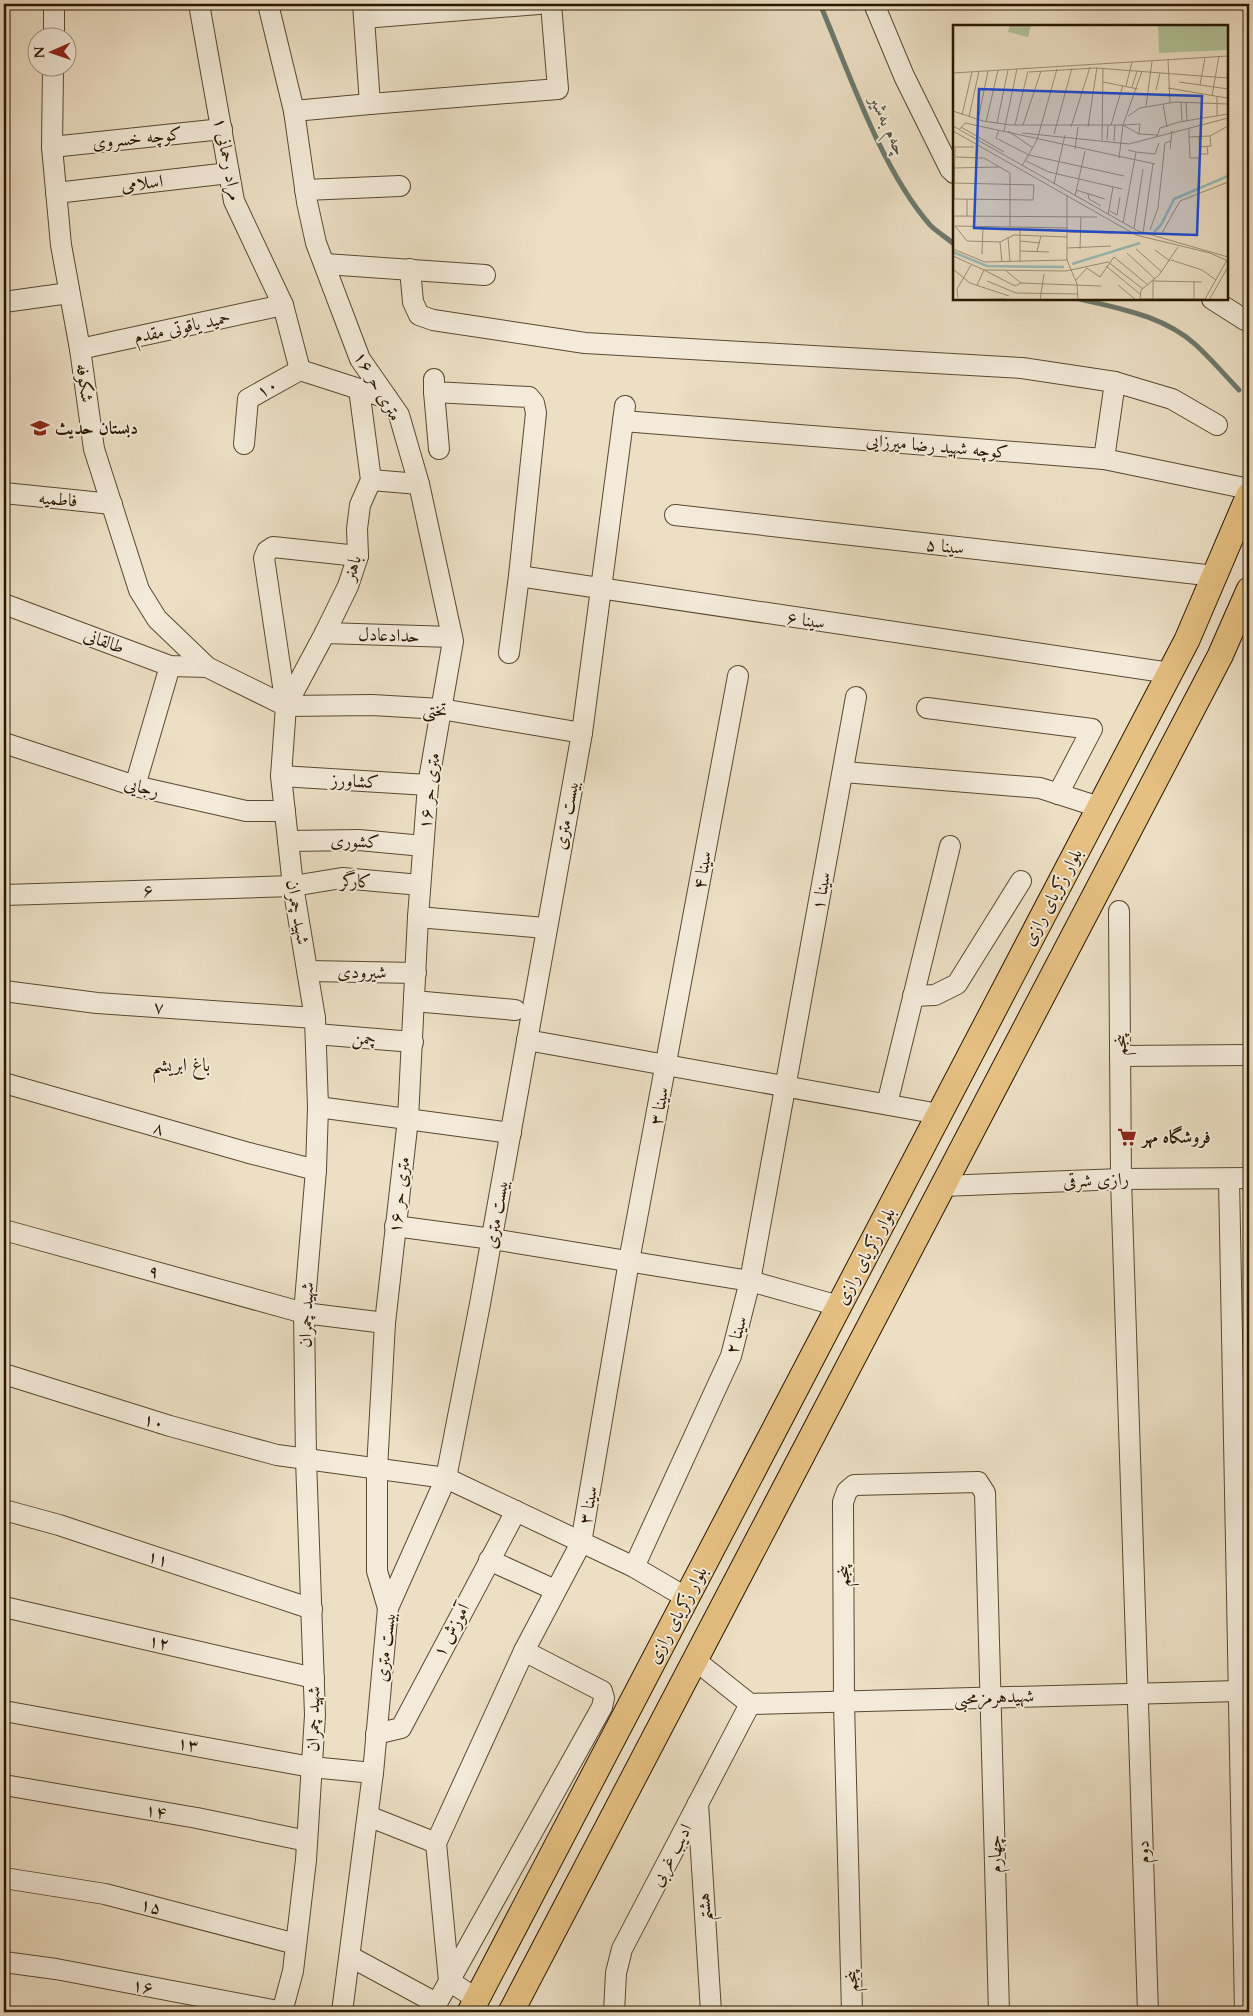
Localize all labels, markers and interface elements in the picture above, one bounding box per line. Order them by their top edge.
inset map [953,25,1228,300]
north arrow [28,28,78,78]
text: N [30,46,49,59]
water label: چەم بەشیر [859,89,914,161]
street label: مراد رحمانی ۱ [207,115,248,203]
street label: کوچه خسروی [91,121,183,156]
street label: اسلامی [120,169,164,198]
street label: حمید یاقوتی مقدم [131,305,233,353]
street label: ۱۶ متری حر [347,347,408,426]
street label: شکوفه [69,362,100,404]
street label: ۱۰ [252,372,283,404]
place label: دبستان حدیث [55,416,138,441]
school or university icon: دبستان حدیث [29,417,51,439]
street label: کوچه شهید رضا میرزایی [865,428,1009,465]
street label: فاطمیه [37,485,79,514]
street label: سینا ۵ [924,532,965,561]
street label: باهنر [336,552,368,586]
street label: سینا ۶ [785,605,827,636]
street label: حدادعادل [358,622,420,649]
street label: طالقانی [80,623,128,660]
street label: تختی [422,697,448,724]
street label: ۱۶ متری حر [412,751,447,831]
street label: کشاورز [328,768,379,795]
street label: رجایی [122,771,162,804]
street label: بیست متری [548,778,585,852]
street label: کشوری [330,828,380,855]
street label: بلوار زکریای رازی [1016,844,1089,950]
street label: سینا ۴ [687,849,718,891]
street label: کارگر [338,868,372,895]
street label: ۱ سینا [806,870,837,912]
street label: ۶ [142,878,154,903]
street label: شهید چمران [279,878,316,947]
street label: شیرودی [337,960,387,985]
street label: ۷ [153,995,165,1020]
street label: چمن [351,1025,377,1052]
street label: پنجم [1108,1033,1137,1056]
district label: باغ ابریشم [152,1052,210,1084]
street label: سینا ۳ [644,1085,675,1127]
street label: ۸ [150,1115,167,1142]
place label: فروشگاه مهر [1140,1125,1211,1150]
supermarket icon: فروشگاه مهر [1116,1126,1138,1148]
street label: ۱۶ متری حر [382,1155,417,1235]
street label: رازی شرقی [1063,1167,1129,1194]
street label: بیست متری [478,1177,515,1251]
street label: بلوار زکریای رازی [829,1203,902,1309]
street label: ۹ [146,1258,162,1285]
street label: شهید چمران [293,1282,320,1348]
street label: سینا ۲ [719,1313,754,1357]
street label: ۱۰ [140,1406,168,1437]
street label: سینا ۳ [573,1484,604,1526]
street label: ۱۱ [144,1543,172,1574]
street label: بلوار زکریای رازی [641,1562,714,1668]
street label: پنجم [831,1564,860,1587]
street label: آموزش ۱ [427,1597,477,1662]
street label: بیست متری [369,1611,402,1683]
street label: ۱۲ [146,1628,172,1657]
street label: شهیدهرمزمحبی [953,1684,1035,1713]
street label: شهید چمران [300,1686,327,1752]
street label: ۱۳ [175,1730,200,1759]
street label: ۱۴ [143,1797,168,1826]
street label: ادیب غربی [644,1819,698,1891]
street label: چهارم [983,1835,1011,1873]
street label: دوم [1131,1840,1159,1864]
street label: ۱۵ [137,1892,164,1921]
street label: هشتم [691,1892,723,1922]
street label: پنجم [839,1969,868,1992]
street label: ۱۶ [130,1972,156,2001]

